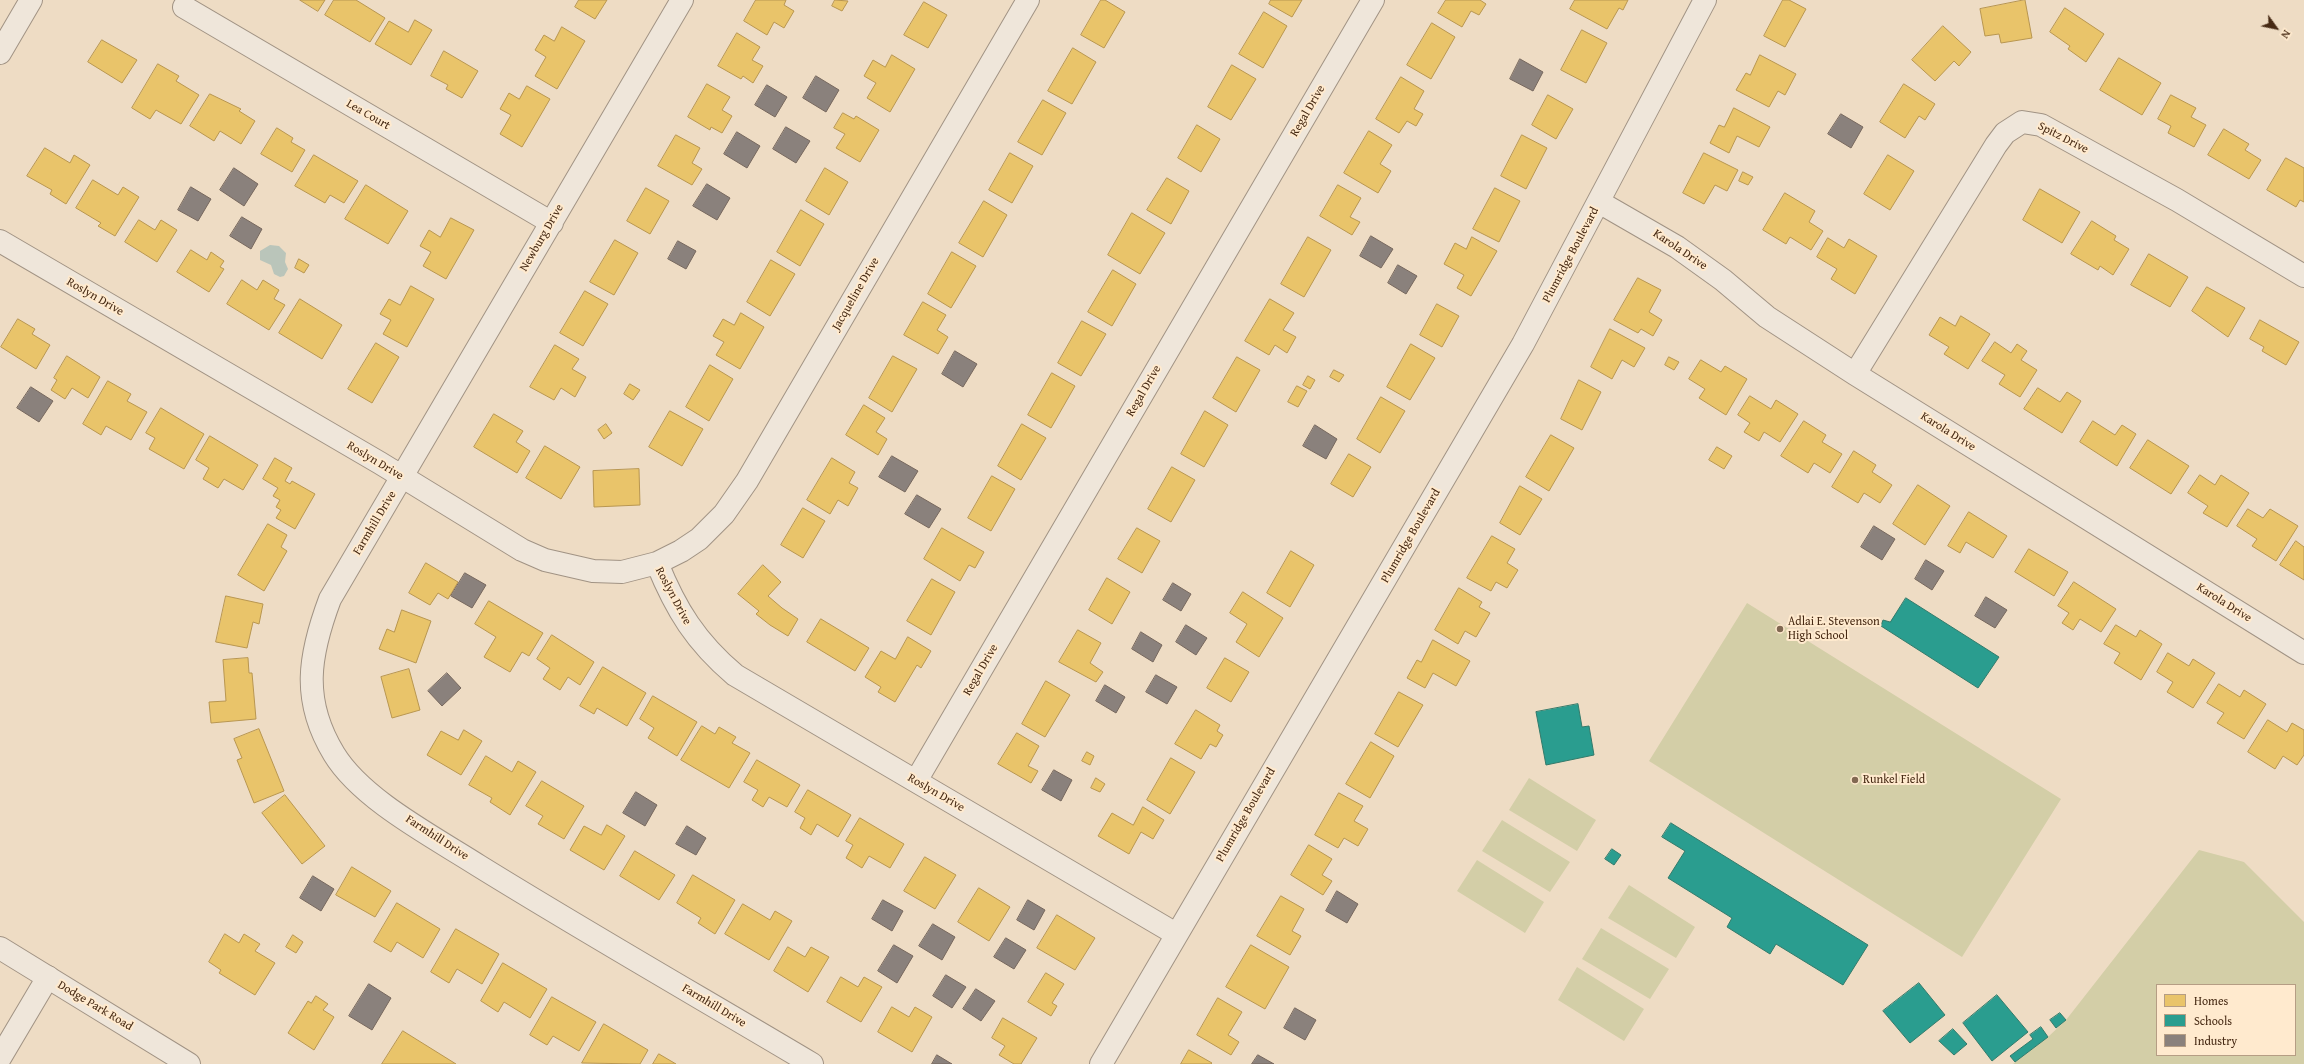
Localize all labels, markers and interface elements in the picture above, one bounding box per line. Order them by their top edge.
north arrow [2256,8,2296,48]
text: N [2277,27,2295,42]
street label: Regal Drive [1287,83,1329,139]
street label: Lea Court [344,97,392,133]
street label: Spitz Drive [2035,119,2091,157]
street label: Newburg Drive [517,202,567,274]
street label: Plumridge Boulevard [1540,205,1602,305]
street label: Karola Drive [1650,227,1710,273]
street label: Jacqueline Drive [829,255,883,333]
street label: Roslyn Drive [64,275,126,319]
street label: Regal Drive [1123,363,1165,419]
street label: Karola Drive [1918,409,1978,455]
street label: Roslyn Drive [344,438,406,484]
street label: Plumridge Boulevard [1378,486,1444,586]
street label: Farmhill Drive [350,488,400,558]
street label: Roslyn Drive [652,565,694,627]
street label: Karola Drive [2194,580,2254,626]
place label: Adlai E. Stevenson High School [1788,615,1880,643]
marker: Adlai E. Stevenson High School [1775,624,1785,634]
street label: Regal Drive [960,642,1002,698]
street label: Plumridge Boulevard [1213,765,1279,865]
street label: Roslyn Drive [905,771,967,815]
place label: Runkel Field [1863,773,1925,787]
marker: Runkel Field [1850,775,1860,785]
street label: Farmhill Drive [403,812,471,864]
street label: Dodge Park Road [55,978,135,1034]
street label: Farmhill Drive [679,981,749,1031]
legend [2156,984,2296,1056]
text: Homes [2194,992,2228,1009]
text: Schools [2194,1012,2232,1029]
text: Industry [2194,1032,2237,1049]

